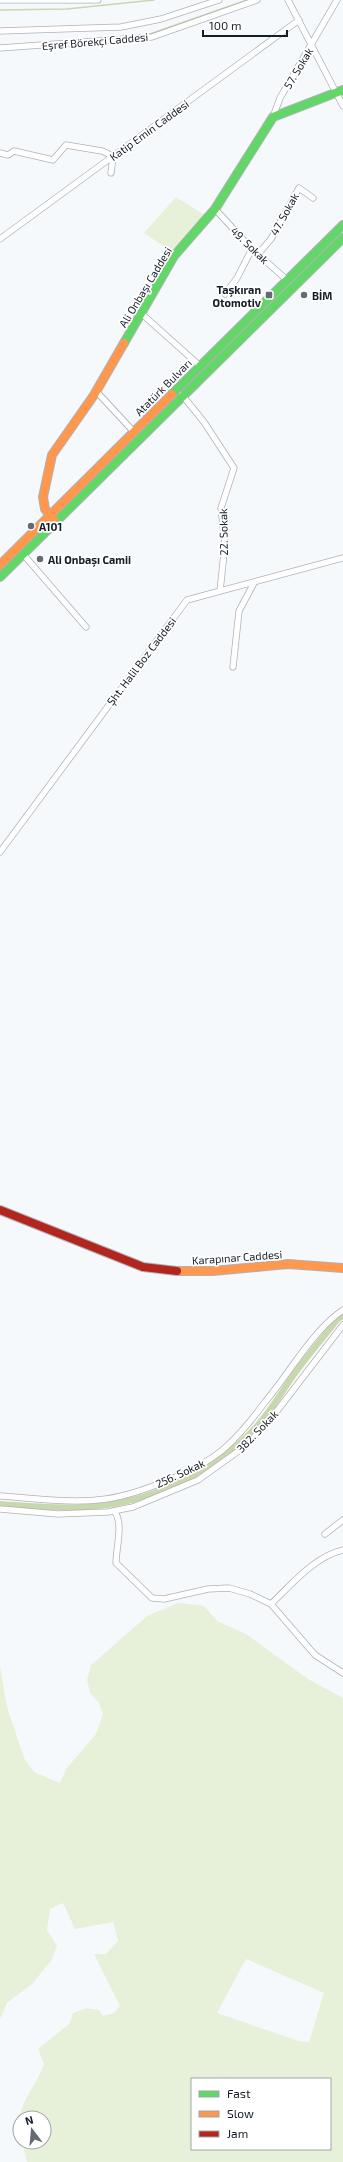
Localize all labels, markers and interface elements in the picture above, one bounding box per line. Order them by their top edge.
scale bar [203,12,287,38]
text: 100 m [209,18,241,32]
street label: Eşref Börekçi Caddesi [41,30,149,53]
street label: 57. Sokak [281,45,316,91]
street label: Katip Emin Caddesi [107,97,191,163]
street label: 47. Sokak [267,190,301,237]
street label: 49. Sokak [228,224,272,267]
street label: Ali Onbaşı Caddesi [116,245,175,330]
place label: Taşkıran Otomotiv [213,283,262,309]
place label: BİM [312,289,332,302]
marker: Taşkıran Otomotiv [264,290,274,300]
marker: BİM [299,290,309,300]
street label: Atatürk Bulvarı [132,356,194,418]
street label: 22. Sokak [216,508,230,556]
place label: A101 [39,520,62,533]
marker: A101 [26,521,36,531]
place label: Ali Onbaşı Camii [48,553,131,567]
marker: Ali Onbaşı Camii [35,554,45,564]
street label: Şht. Halil Boz Caddesi [104,614,180,709]
street label: Karapınar Caddesi [192,1247,282,1267]
street label: 382. Sokak [234,1407,281,1455]
street label: 256. Sokak [153,1456,207,1490]
legend [191,2078,331,2150]
text: Fast [227,2086,251,2100]
text: Slow [227,2106,254,2120]
north arrow [12,2110,52,2150]
text: N [23,2113,35,2127]
text: Jam [227,2126,248,2140]

